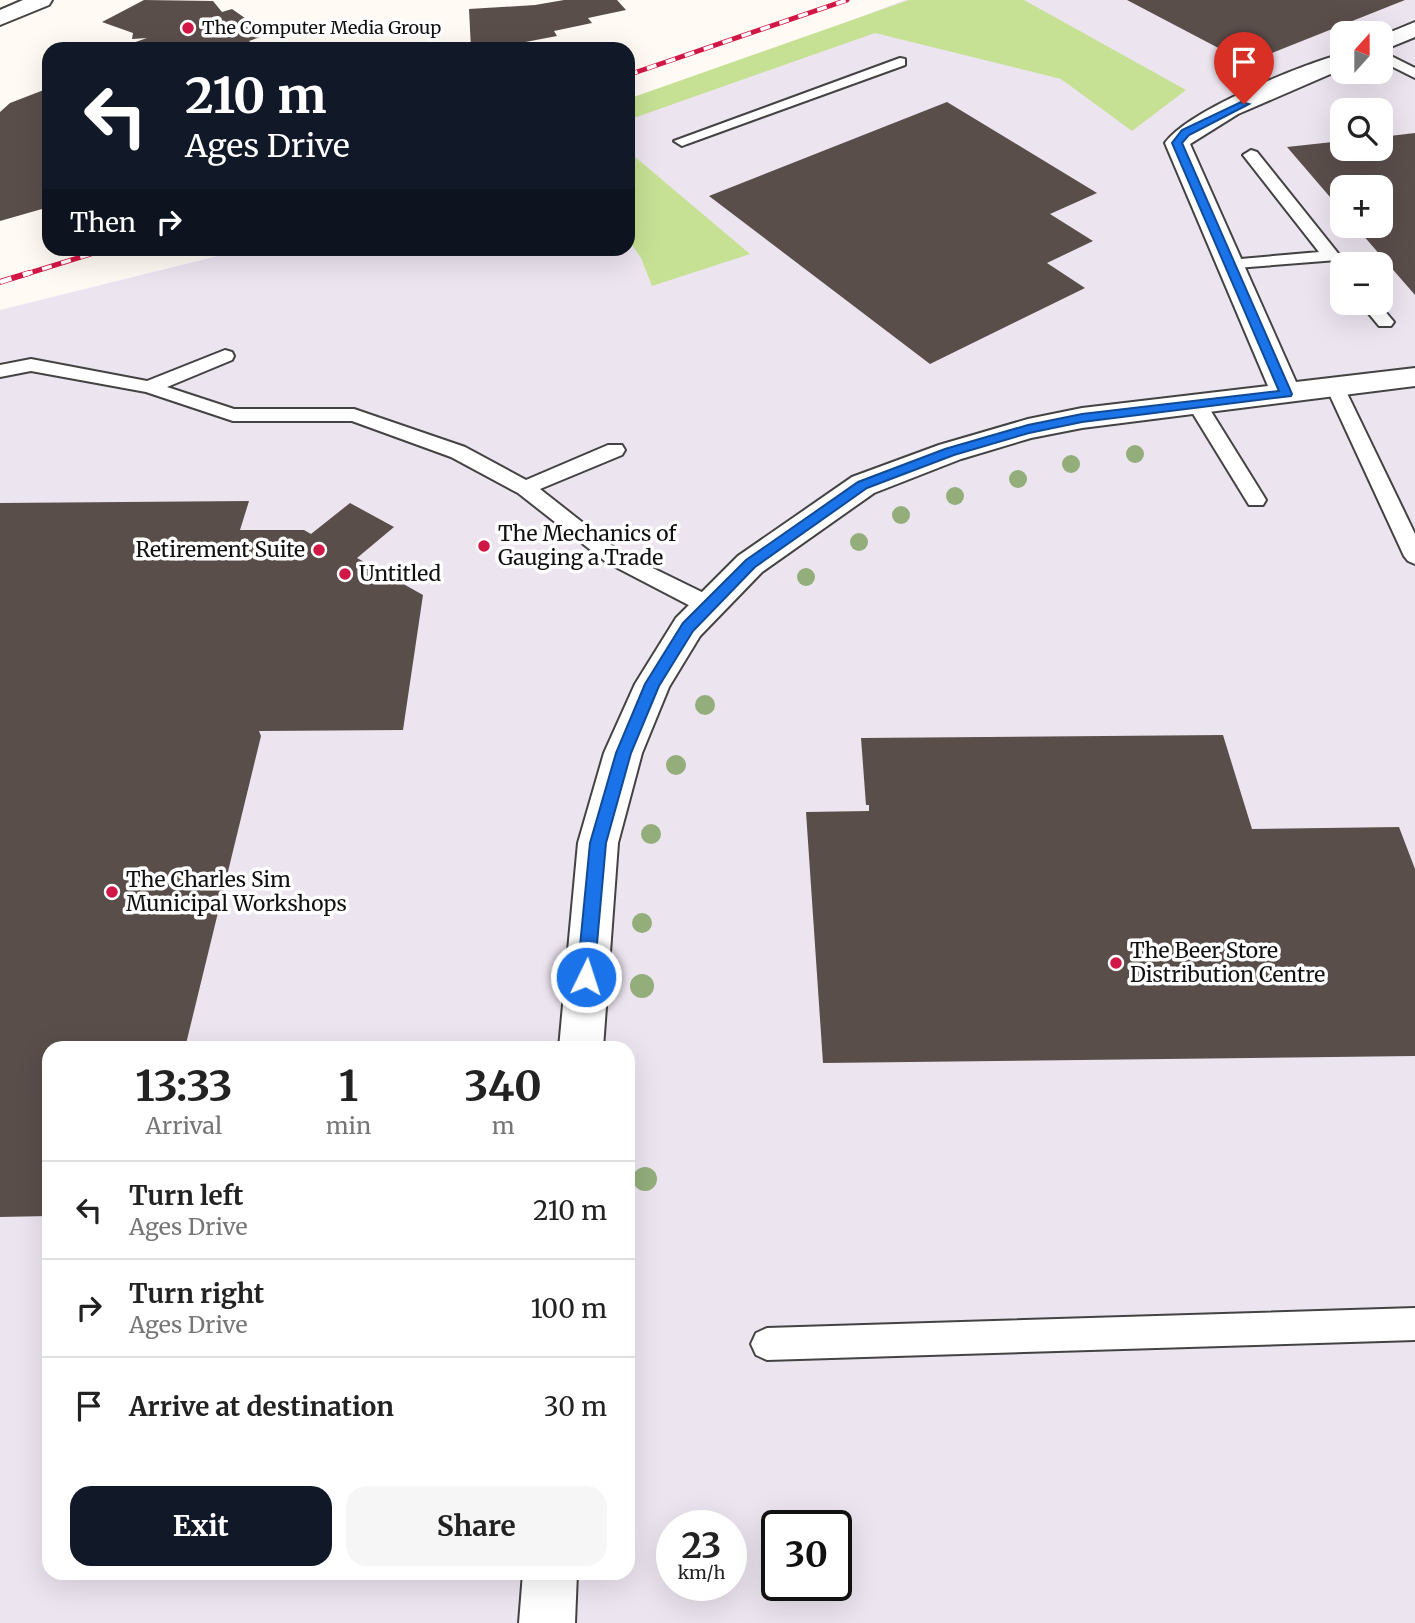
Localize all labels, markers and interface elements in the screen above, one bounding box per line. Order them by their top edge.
place label: The Computer Media Group [202,16,441,39]
marker: The Computer Media Group [180,20,196,36]
north arrow [1330,21,1393,84]
map controls [1330,21,1393,315]
pin [1214,32,1274,104]
icon: arrive [1225,43,1263,81]
text: 210 m [185,65,326,126]
icon: left [70,70,161,161]
button: search [1330,98,1393,161]
text: Ages Drive [185,126,350,166]
button: + [1330,175,1393,238]
icon: right [150,203,188,241]
text: Then [70,206,136,239]
button: − [1330,252,1393,315]
place label: The Mechanics of Gauging a Trade [498,520,677,571]
place label: Retirement Suite [135,536,305,563]
marker: The Mechanics of Gauging a Trade [476,538,492,554]
marker: Retirement Suite [311,542,327,558]
place label: Untitled [359,560,442,587]
marker: Untitled [337,566,353,582]
place label: The Charles Sim Municipal Workshops [126,866,347,917]
marker: The Charles Sim Municipal Workshops [104,884,120,900]
place label: The Beer Store Distribution Centre [1130,937,1325,988]
position arrow [549,940,623,1014]
marker: The Beer Store Distribution Centre [1108,955,1124,971]
text: 13:33 [135,1060,233,1112]
text: 1 [339,1060,358,1112]
text: 340 [464,1060,542,1112]
text: Arrival [145,1111,222,1140]
text: min [326,1111,371,1140]
text: m [492,1111,515,1140]
text: Turn left [129,1179,243,1212]
icon: left [70,1191,108,1229]
text: 210 m [533,1194,607,1227]
text: Ages Drive [129,1212,247,1241]
text: Turn right [129,1277,264,1310]
icon: right [70,1289,108,1327]
text: 100 m [531,1292,607,1325]
text: Ages Drive [129,1310,247,1339]
icon: arrive [70,1387,108,1425]
text: Arrive at destination [129,1390,394,1423]
text: 30 m [544,1390,607,1423]
button: Exit [70,1486,332,1566]
button: Share [346,1486,607,1566]
speed limit sign: 30 [761,1510,852,1601]
text: 23 [682,1524,721,1568]
text: km/h [678,1561,725,1584]

